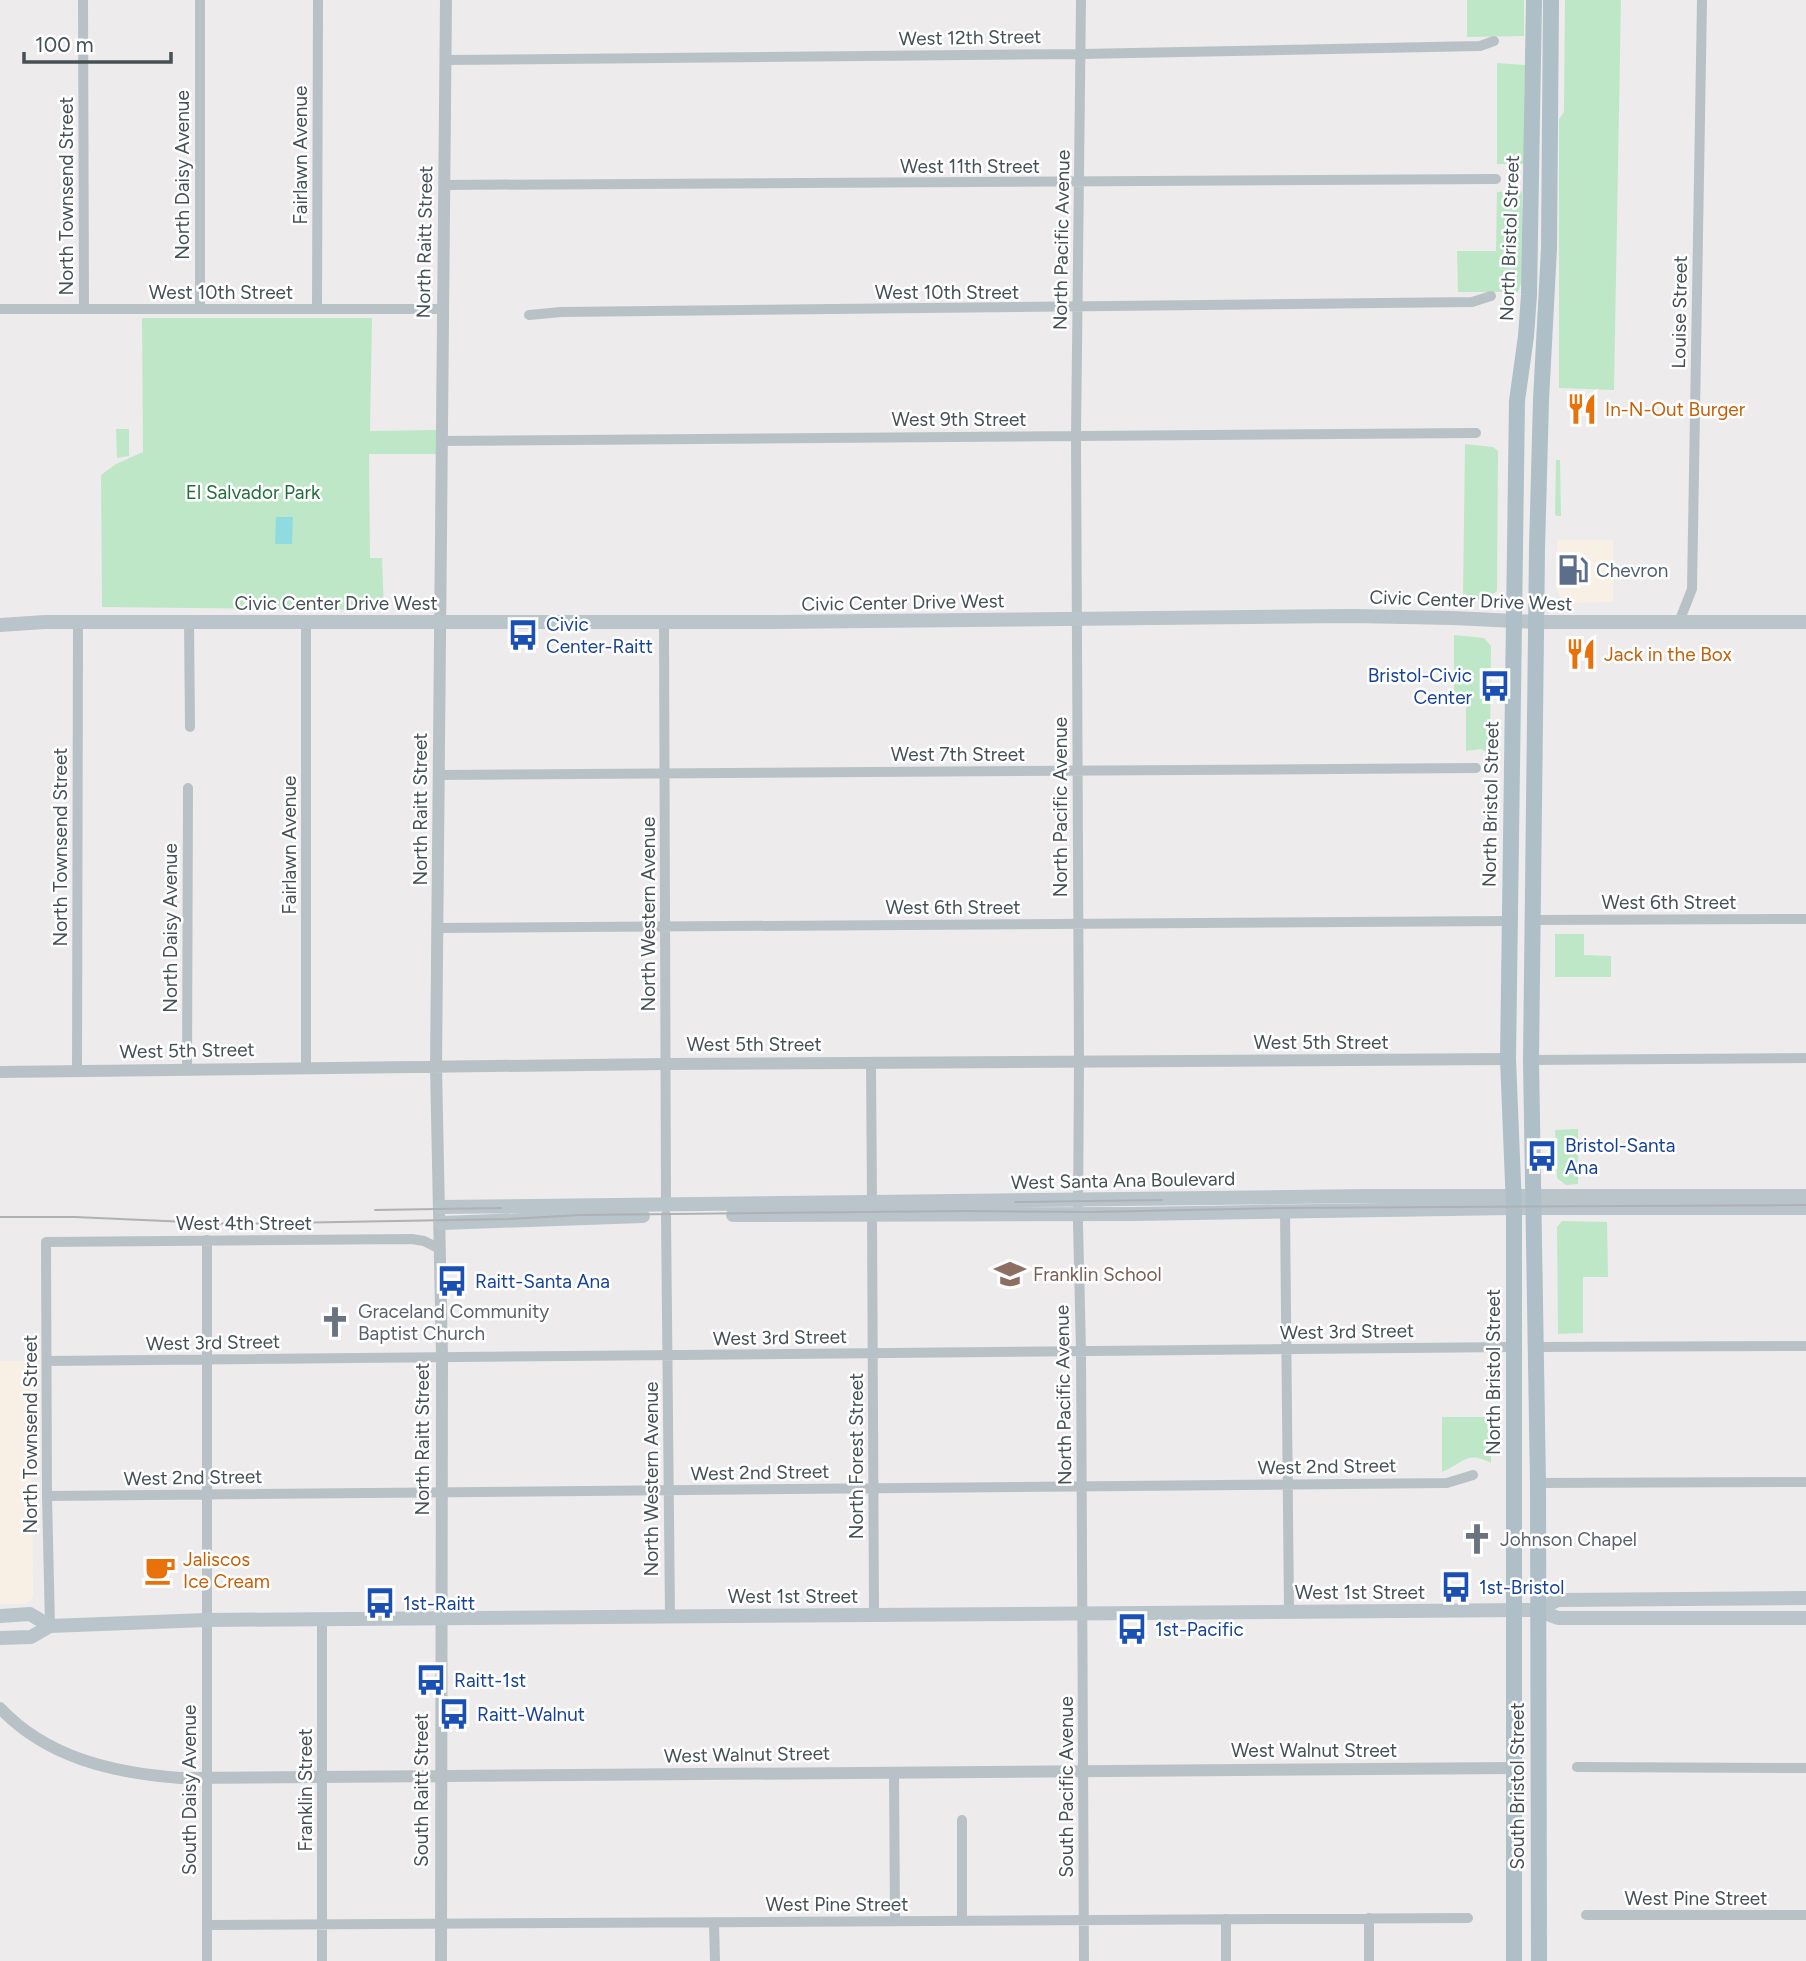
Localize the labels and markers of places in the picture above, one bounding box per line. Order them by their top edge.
restaurant icon: In-N-Out Burger [1565,392,1599,426]
place label: In-N-Out Burger [1605,398,1746,421]
fuel station icon: Chevron [1556,553,1590,587]
place label: Chevron [1596,559,1668,582]
place label: Civic Center-Raitt [546,613,653,658]
bus stop icon: Civic Center-Raitt [506,618,540,652]
restaurant icon: Jack in the Box [1564,637,1598,671]
place label: Jack in the Box [1604,643,1732,666]
place label: Bristol-Civic Center [1368,664,1473,709]
bus stop icon: Bristol-Civic Center [1478,669,1512,703]
place label: Bristol-Santa Ana [1565,1134,1675,1179]
bus stop icon: Bristol-Santa Ana [1525,1139,1559,1173]
school or university icon: Franklin School [993,1257,1027,1291]
place label: Franklin School [1033,1263,1162,1286]
bus stop icon: Raitt-Santa Ana [435,1264,469,1298]
place label: Raitt-Santa Ana [475,1270,610,1293]
place label: Graceland Community Baptist Church [358,1300,549,1345]
church icon: Graceland Community Baptist Church [318,1305,352,1339]
church icon: Johnson Chapel [1460,1522,1494,1556]
place label: Johnson Chapel [1500,1528,1637,1551]
place label: Jaliscos Ice Cream [183,1548,270,1593]
cafe icon: Jaliscos Ice Cream [143,1553,177,1587]
bus stop icon: 1st-Bristol [1439,1570,1473,1604]
place label: 1st-Bristol [1479,1576,1564,1599]
bus stop icon: 1st-Raitt [363,1586,397,1620]
place label: 1st-Raitt [403,1592,475,1615]
bus stop icon: 1st-Pacific [1115,1612,1149,1646]
place label: 1st-Pacific [1155,1618,1244,1641]
bus stop icon: Raitt-1st [414,1663,448,1697]
place label: Raitt-1st [454,1669,526,1692]
bus stop icon: Raitt-Walnut [437,1697,471,1731]
place label: Raitt-Walnut [477,1703,585,1726]

